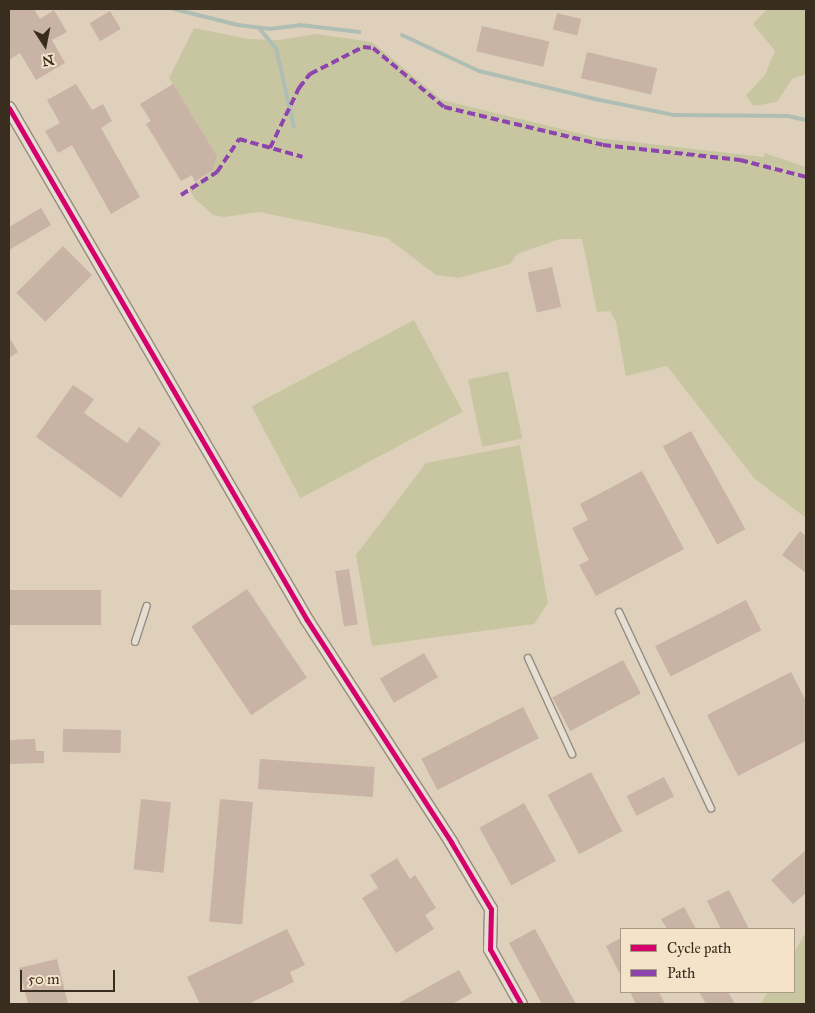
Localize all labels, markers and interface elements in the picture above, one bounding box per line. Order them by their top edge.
north arrow [20,20,70,70]
text: N [41,51,55,70]
legend [620,928,795,993]
text: Cycle path [667,939,731,957]
scale bar [22,960,118,992]
text: Path [667,964,695,982]
text: 50 m [28,970,60,988]

